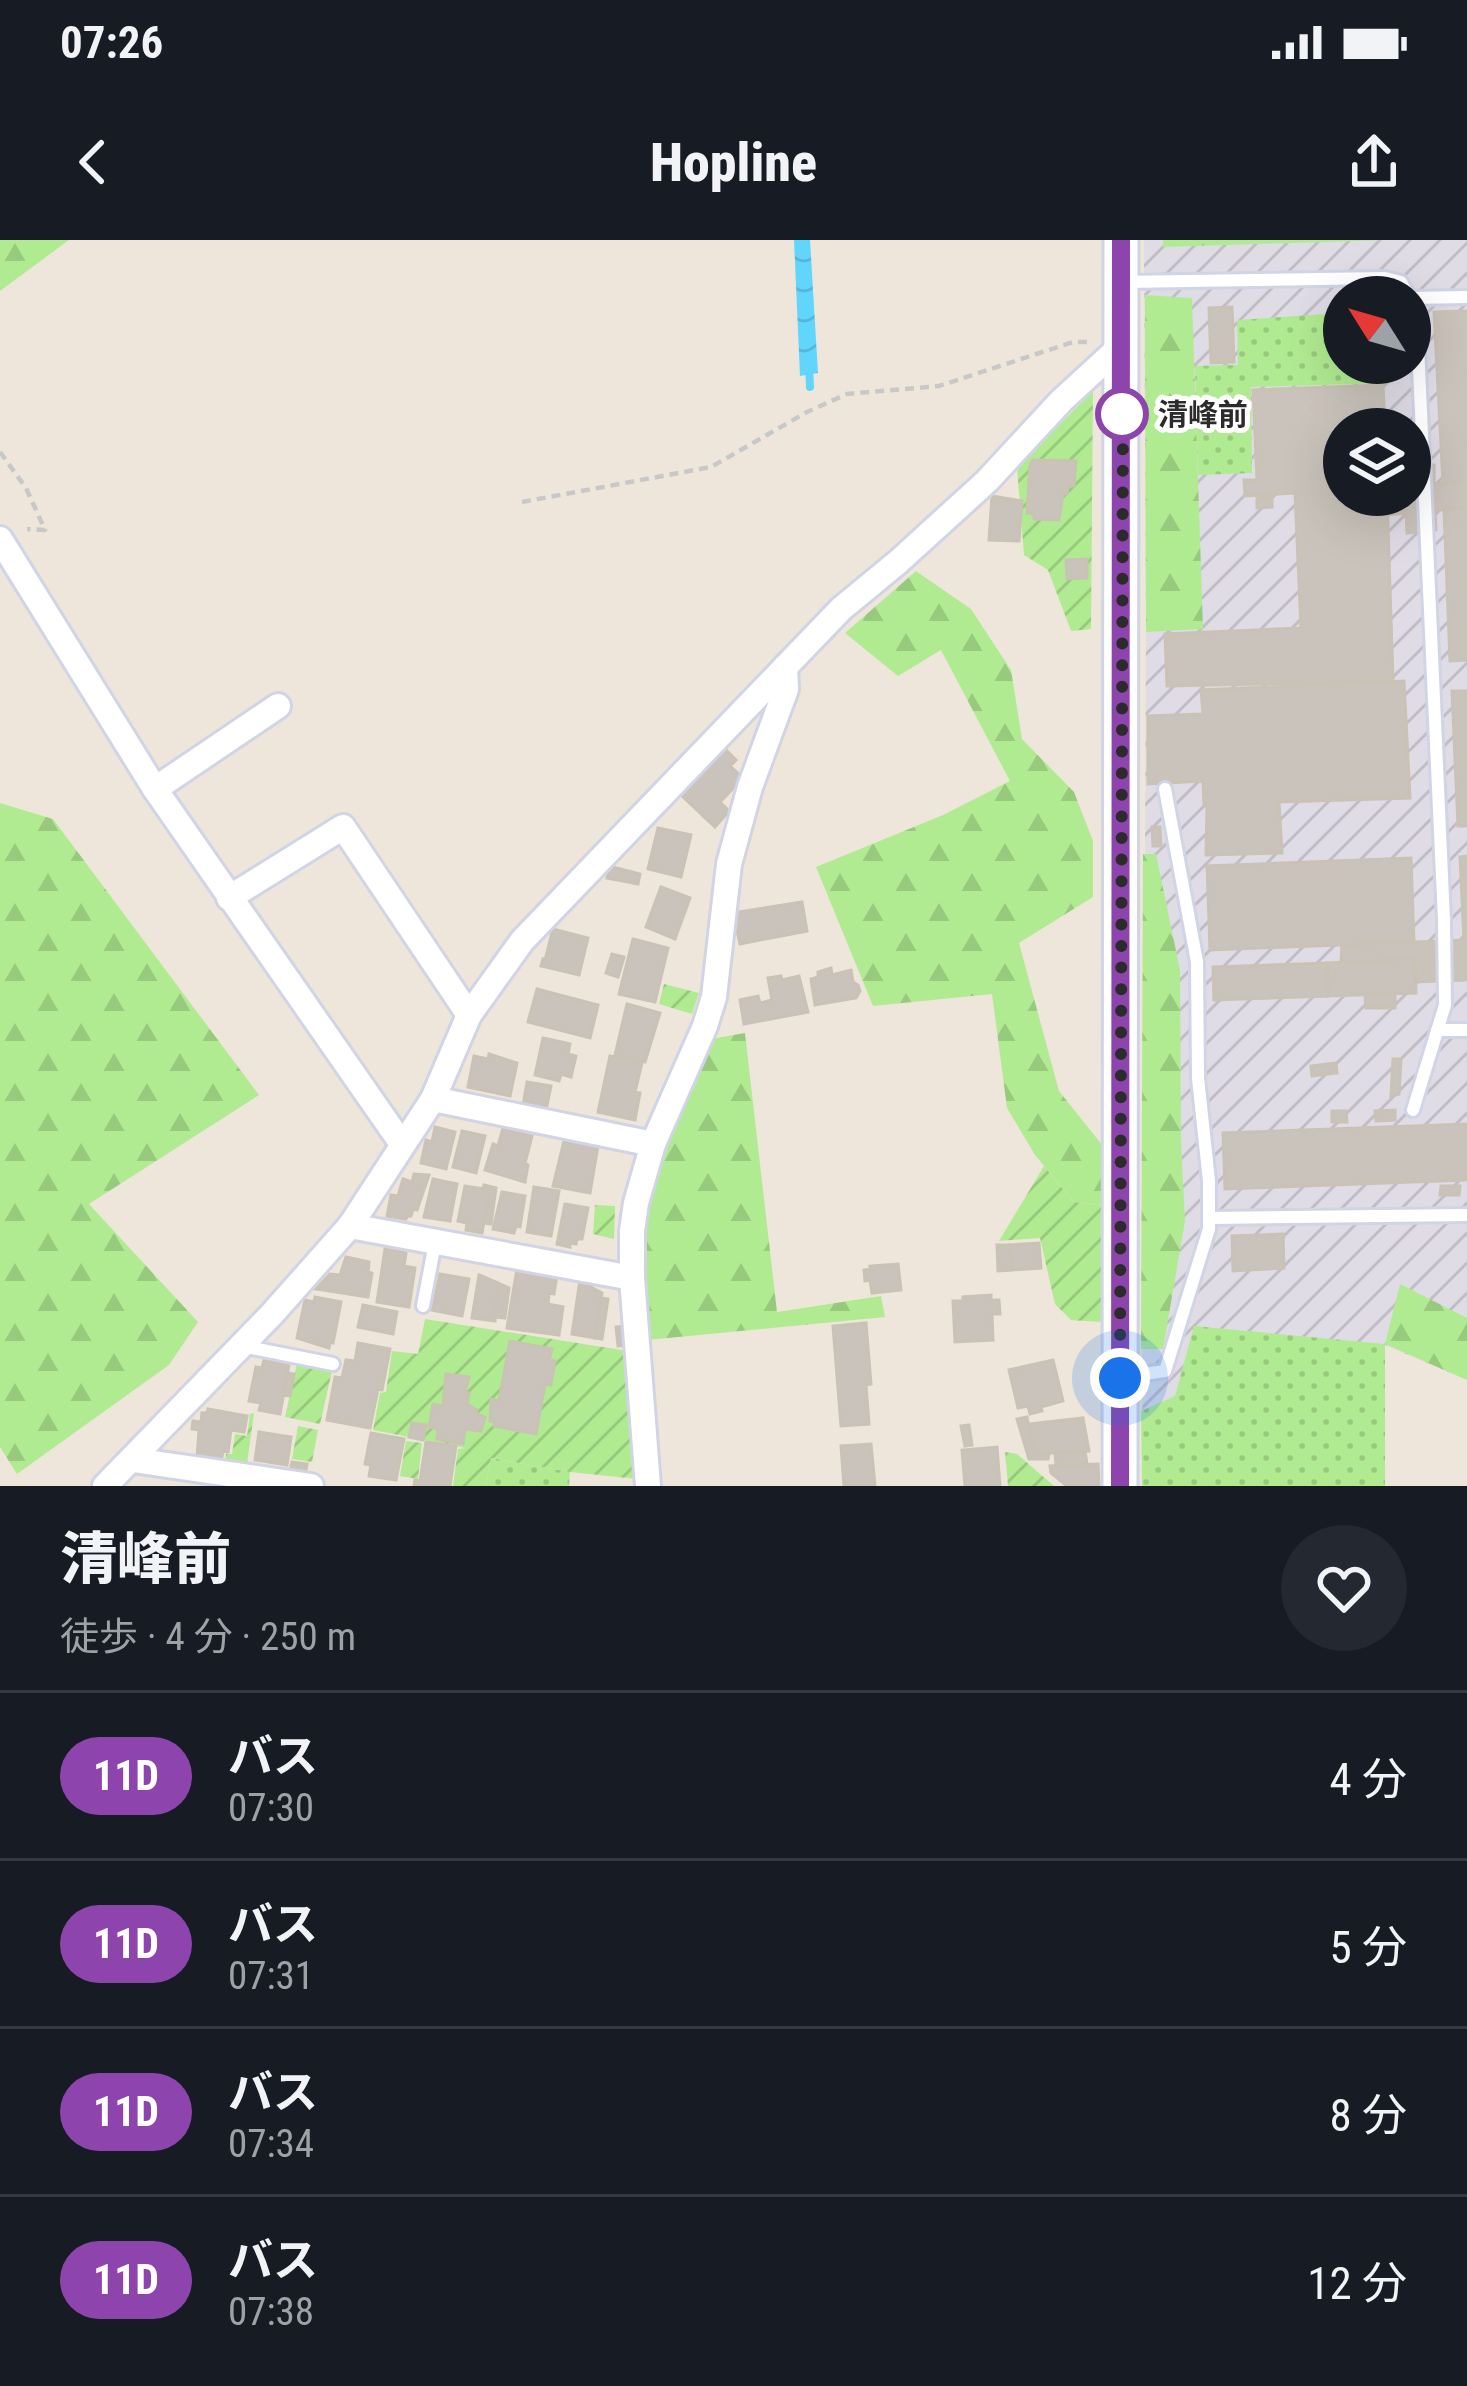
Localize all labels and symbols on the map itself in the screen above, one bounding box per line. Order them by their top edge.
north arrow [1323,276,1431,384]
marker: 清峰前 [1097,389,1147,439]
place label: 清峰前 [1158,397,1248,432]
your location [1090,1348,1150,1408]

